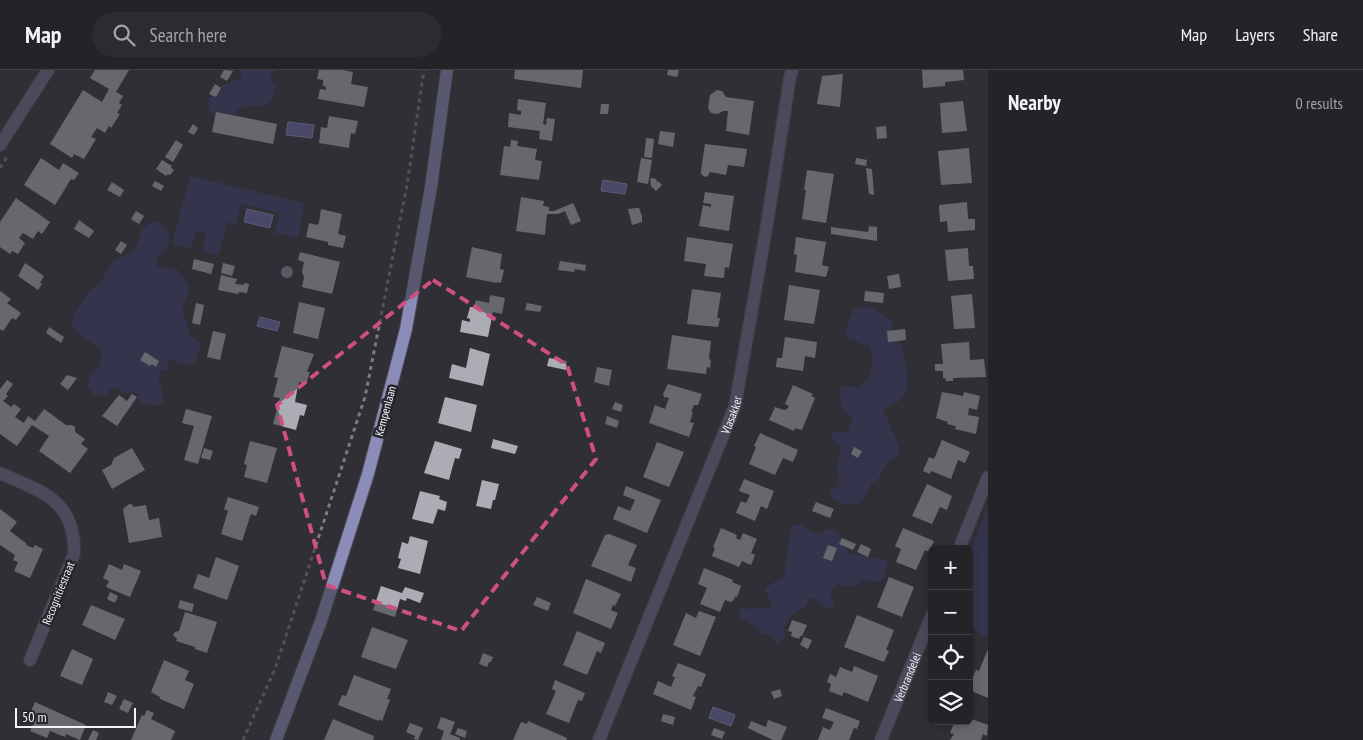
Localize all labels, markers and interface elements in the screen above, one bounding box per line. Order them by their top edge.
search box [92,12,442,57]
text: Map [25,19,62,50]
icon: search [110,21,138,49]
text: Search here [150,23,227,47]
text: Map [1181,23,1207,46]
text: Layers [1235,23,1275,46]
text: Share [1303,23,1338,46]
text: Nearby [1008,89,1061,116]
text: 0 results [1296,93,1343,113]
street label: Kempenlaan [371,384,399,438]
street label: Vlasakker [717,394,744,437]
map controls [928,545,973,725]
button: + [928,545,973,590]
street label: Recognitiestraat [39,559,78,627]
button: − [928,590,973,635]
button: locate [928,635,973,680]
street label: Verbrandelei [889,650,924,705]
button: layers [928,680,973,725]
scale bar [15,705,136,728]
text: 50 m [22,708,47,726]

